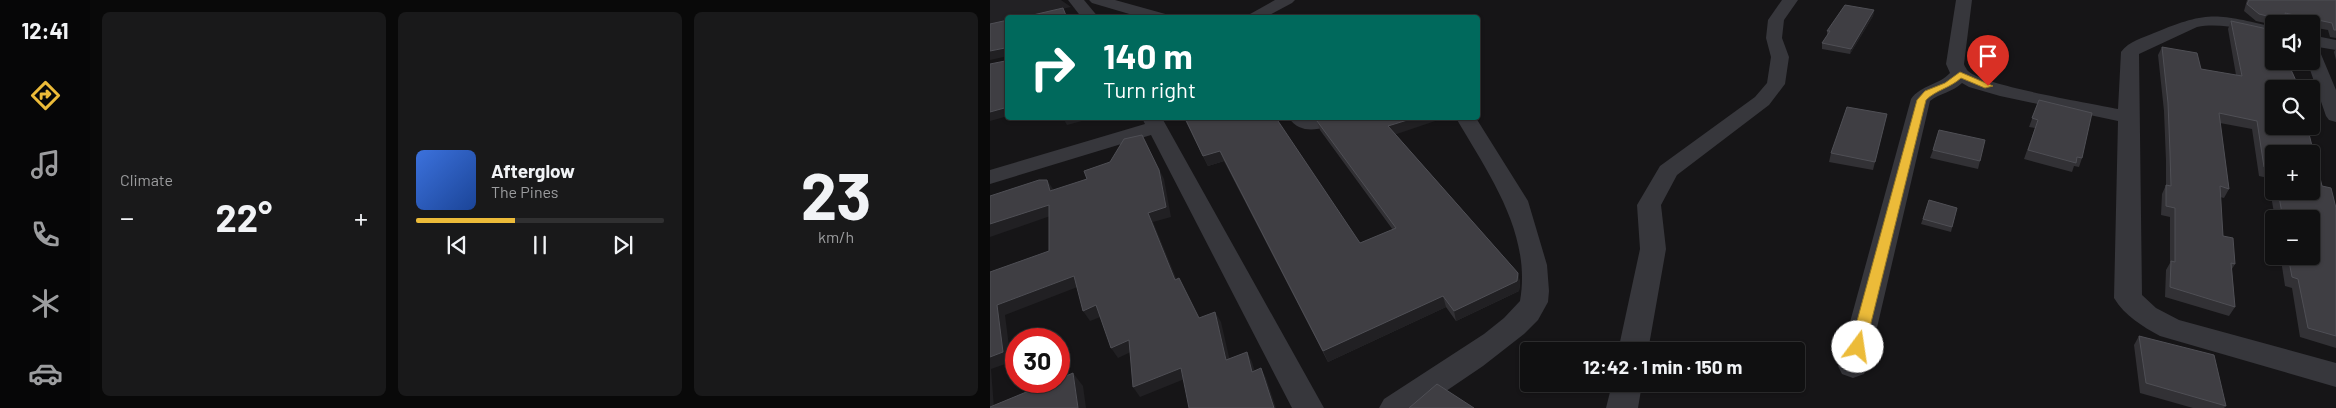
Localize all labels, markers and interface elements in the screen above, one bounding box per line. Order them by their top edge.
map controls [2265,15,2320,265]
button: sound [2265,15,2320,70]
text: 12:41 [21,17,69,43]
text: 140 m [1103,34,1193,76]
icon: right [1020,35,1085,100]
pin [1967,35,2009,86]
icon: arrive [1974,42,2002,70]
text: Turn right [1103,76,1196,102]
icon: directions [28,78,63,113]
button: search [2265,80,2320,135]
button: + [2265,145,2320,200]
icon: music [28,147,63,182]
text: 23 [801,155,871,233]
text: Afterglow [491,159,575,182]
text: Climate [120,170,173,189]
text: The Pines [491,182,559,201]
text: 22° [216,194,272,240]
text: − [120,200,134,234]
text: + [354,200,368,234]
button: − [2265,210,2320,265]
icon: phone [28,217,63,252]
text: km/h [818,227,854,246]
icon: previous [443,231,471,259]
icon: pause [526,231,554,259]
icon: next [609,231,637,259]
icon: climate [28,286,63,321]
position arrow [1831,320,1883,372]
speed limit sign: 30 [1005,328,1070,393]
text: 12:42 · 1 min · 150 m [1583,355,1742,378]
icon: car [28,356,63,391]

